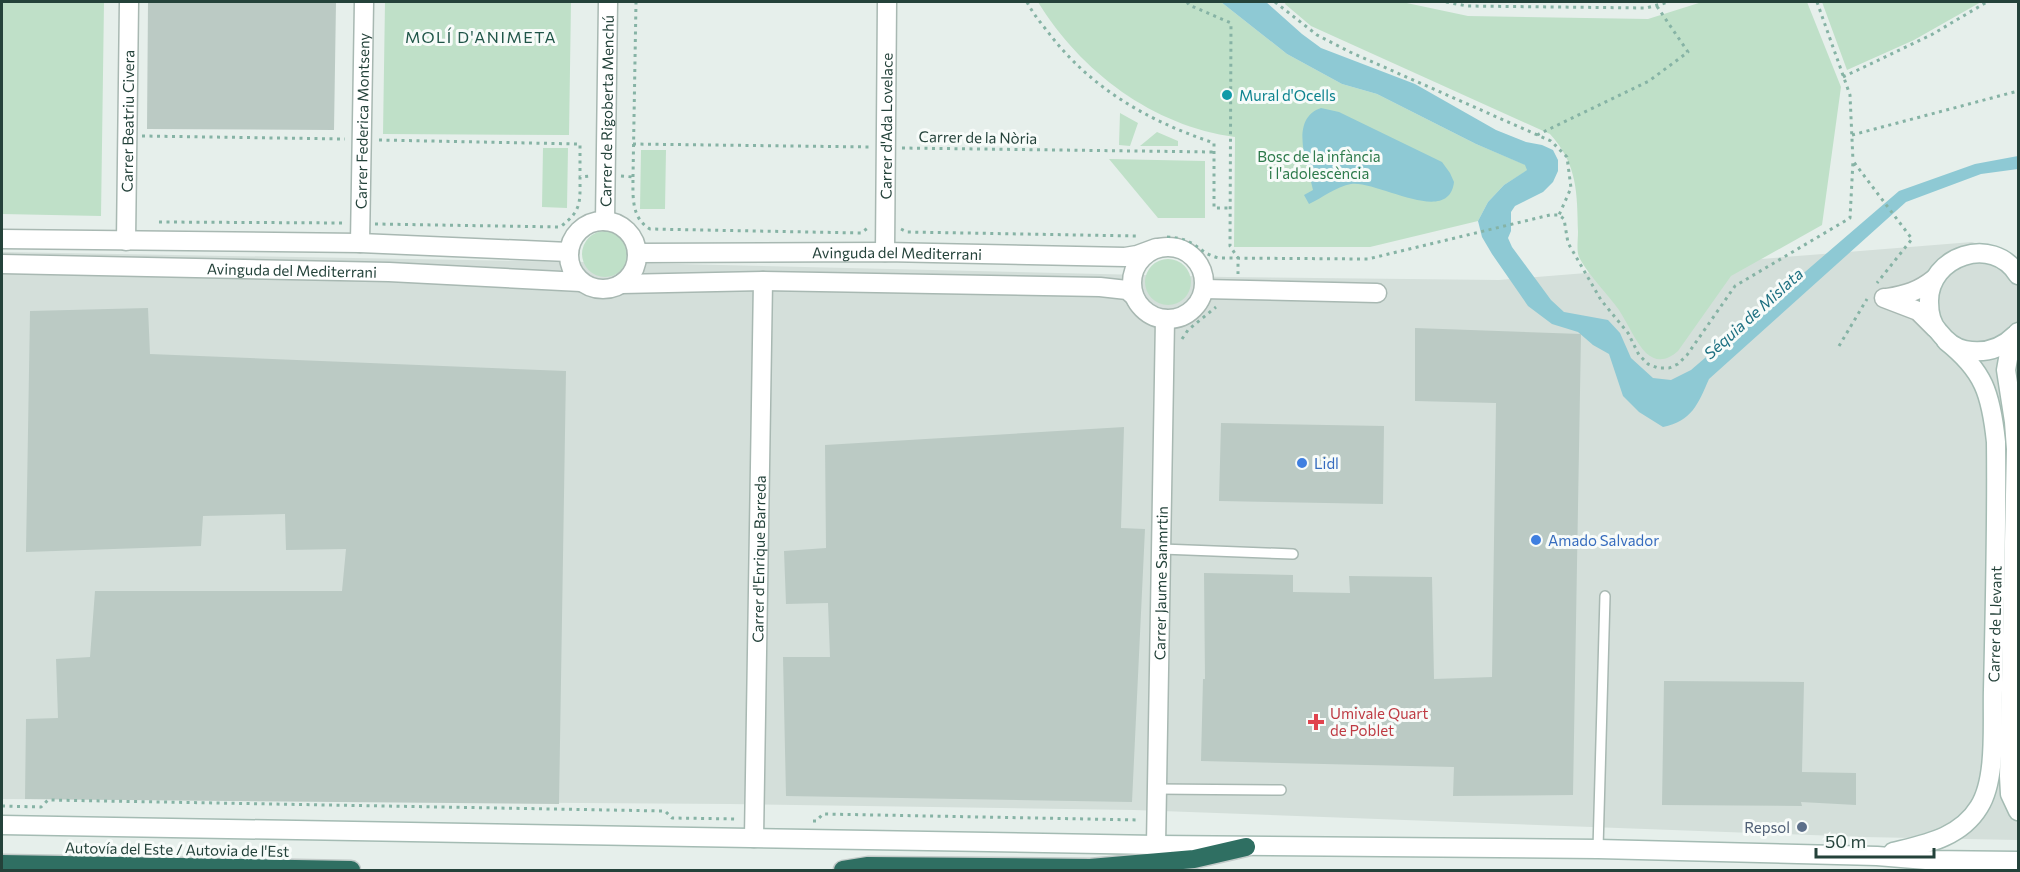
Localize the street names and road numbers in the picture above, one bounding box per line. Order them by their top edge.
street label: Carrer de Rigoberta Menchú [596,15,617,207]
street label: Carrer Federica Montseny [352,32,372,209]
street label: Carrer Beatriu Civera [118,50,137,192]
street label: Carrer d'Ada Lovelace [876,53,896,199]
street label: Carrer de la Nòria [919,127,1037,147]
street label: Avinguda del Mediterrani [812,243,982,263]
street label: Avinguda del Mediterrani [207,259,377,281]
street label: Carrer d'Enrique Barreda [748,475,769,643]
street label: Carrer Jaume Sanmrtin [1150,506,1171,660]
street label: Carrer de Llevant [1984,566,2005,682]
street label: Autovía del Este / Autovia de l'Est [65,838,289,860]

